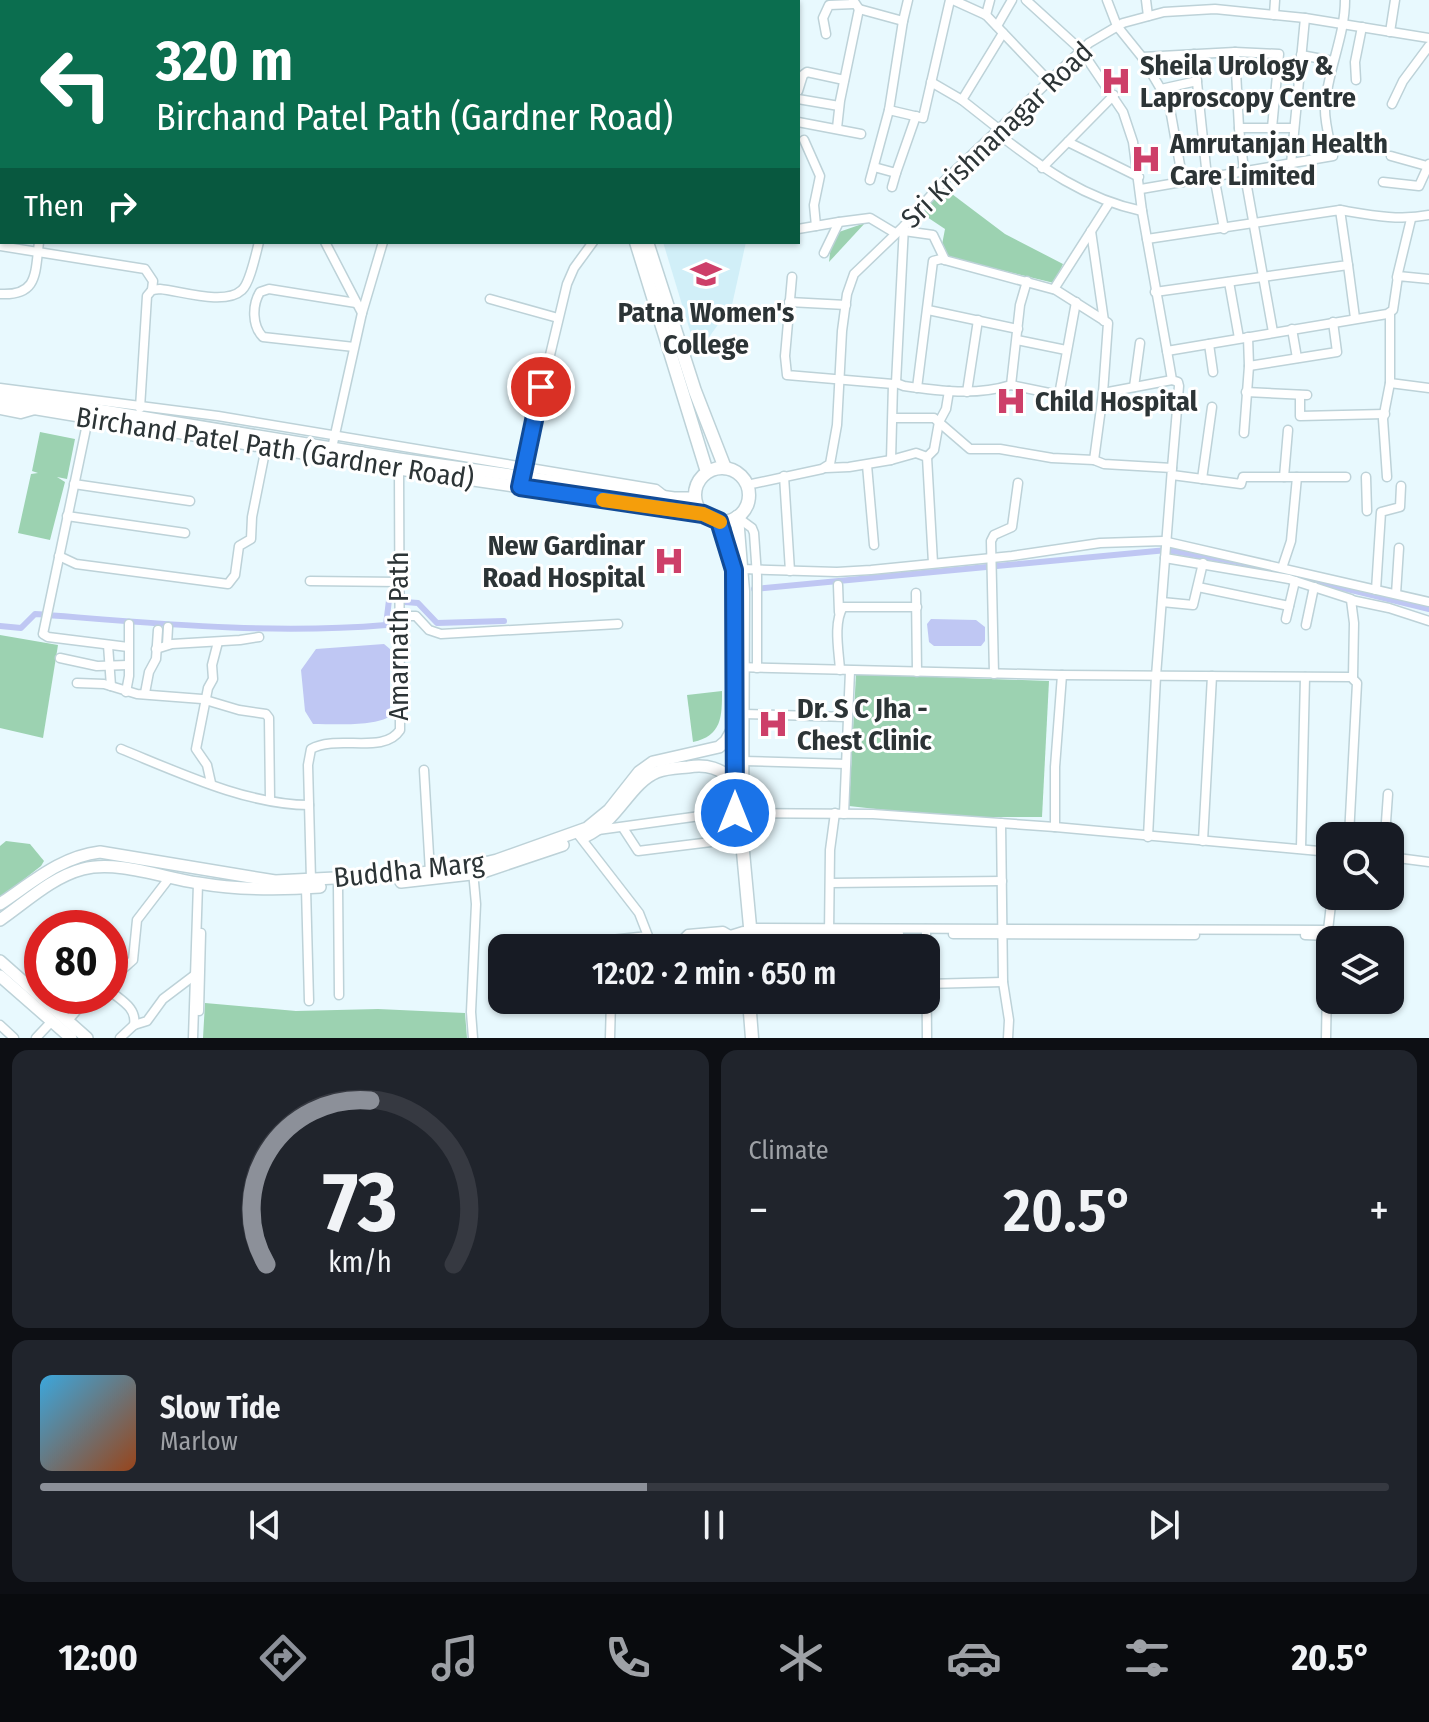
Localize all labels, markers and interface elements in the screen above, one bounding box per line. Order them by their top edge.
text: 320 m [156,28,293,95]
icon: left [24,32,128,136]
street label: Sri Krishnanagar Road [895,35,1099,235]
place label: Sheila Urology & Laproscopy Centre [1140,49,1356,114]
hospital icon: Sheila Urology & Laproscopy Centre [1099,64,1133,98]
text: Birchand Patel Path (Gardner Road) [156,96,673,140]
place label: Amrutanjan Health Care Limited [1169,127,1388,192]
hospital icon: Amrutanjan Health Care Limited [1129,142,1163,176]
icon: right [100,184,144,228]
text: Then [24,188,84,224]
school or university icon: Patna Women's College [689,257,723,291]
place label: Patna Women's College [618,296,794,361]
pin [507,353,575,421]
icon: arrive [519,365,563,409]
hospital icon: Child Hospital [994,384,1028,418]
place label: Child Hospital [1035,385,1198,418]
street label: Birchand Patel Path (Gardner Road) [74,400,476,496]
place label: New Gardinar Road Hospital [483,529,646,594]
hospital icon: New Gardinar Road Hospital [652,544,686,578]
street label: Amarnath Path [382,551,415,721]
place label: Dr. S C Jha - Chest Clinic [797,692,932,757]
hospital icon: Dr. S C Jha - Chest Clinic [756,707,790,741]
position arrow [693,771,777,855]
map controls [1316,822,1404,1014]
button: search [1316,822,1404,910]
street label: Buddha Marg [332,846,487,894]
speed limit sign: 80 [24,910,128,1014]
button: layers [1316,926,1404,1014]
text: 12:02 · 2 min · 650 m [592,956,836,992]
text: Climate [749,1135,829,1166]
text: 73 [323,1153,398,1253]
text: 20.5° [1003,1175,1134,1247]
text: − [749,1184,768,1237]
text: + [1369,1184,1389,1237]
text: km/h [328,1245,392,1280]
text: Slow Tide [160,1390,281,1426]
text: Marlow [160,1426,238,1457]
icon: previous [243,1503,287,1547]
icon: pause [692,1503,736,1547]
icon: next [1142,1503,1186,1547]
icon: directions [255,1630,311,1686]
icon: music [427,1630,483,1686]
icon: phone [600,1630,656,1686]
icon: climate [773,1630,829,1686]
icon: car [946,1630,1002,1686]
icon: filters [1119,1630,1175,1686]
text: 12:00 [58,1636,138,1680]
text: 20.5° [1291,1636,1371,1680]

